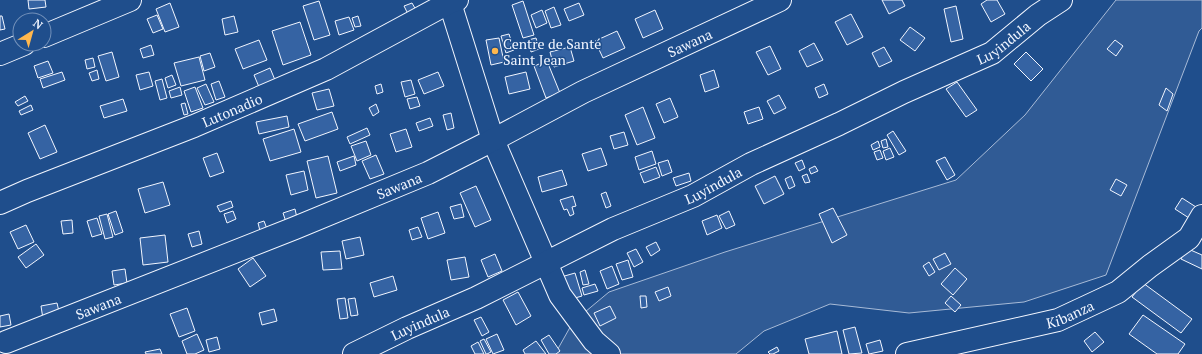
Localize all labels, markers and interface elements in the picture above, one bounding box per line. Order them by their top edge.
north arrow [12,12,52,52]
text: N [30,16,46,33]
street label: Luyindula [973,16,1034,68]
street label: Sawana [664,24,715,61]
place label: Centre de Santé Saint Jean [503,34,601,69]
marker: Centre de Santé Saint Jean [490,46,500,56]
street label: Lutonadio [199,88,265,131]
street label: Luyindula [682,162,745,208]
street label: Sawana [373,167,424,203]
street label: Sawana [73,288,124,323]
street label: Kibanza [1044,295,1097,332]
street label: Luyindula [387,301,452,344]

